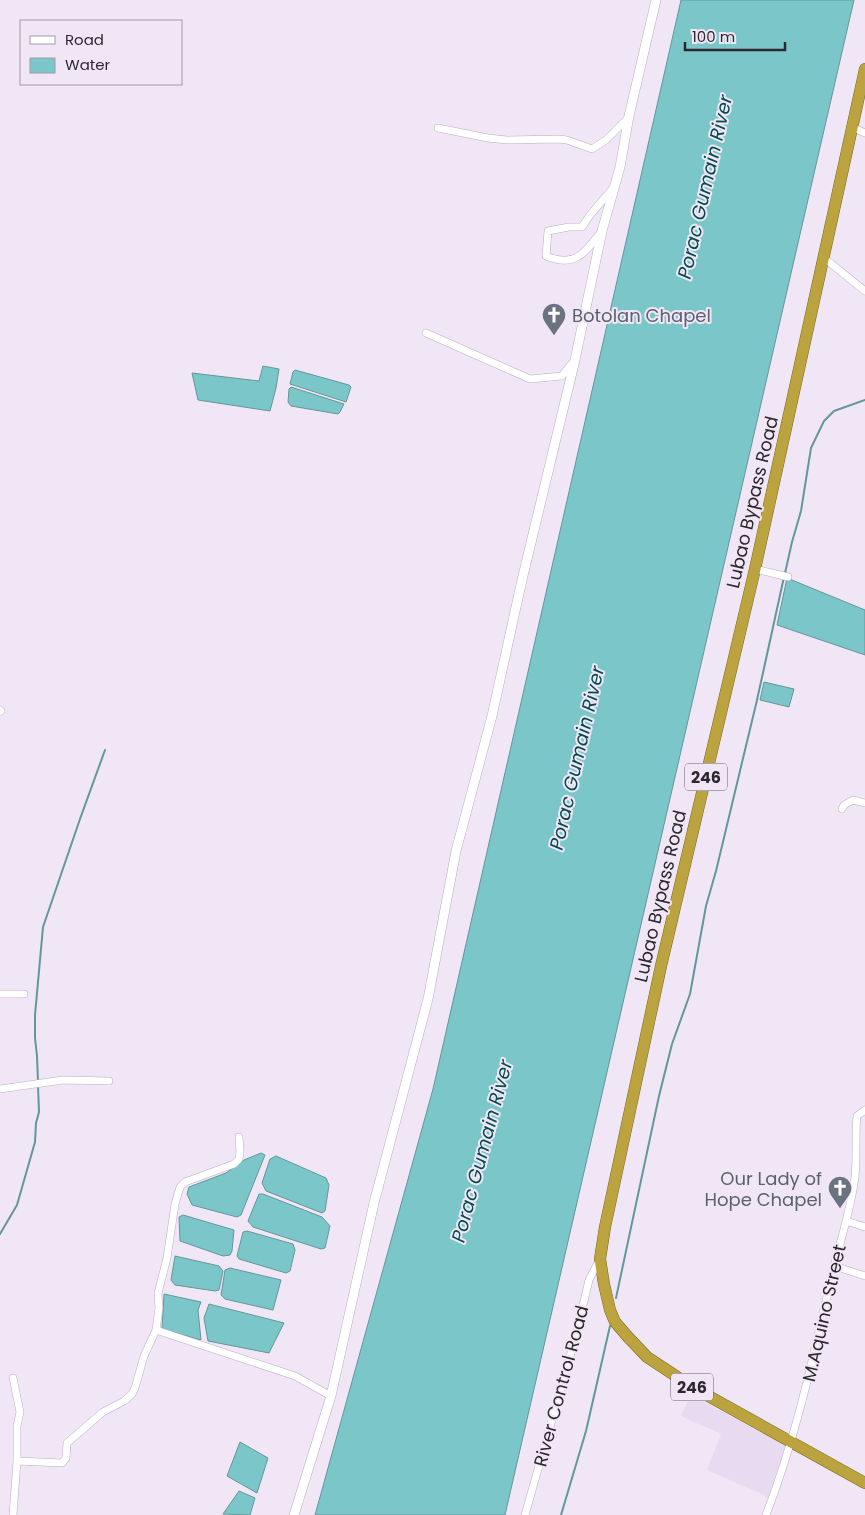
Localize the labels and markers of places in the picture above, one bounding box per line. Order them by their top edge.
church icon: Botolan Chapel [541,302,567,336]
place label: Botolan Chapel [572,303,711,328]
place label: Our Lady of Hope Chapel [705,1166,822,1212]
church icon: Our Lady of Hope Chapel [827,1175,853,1209]

